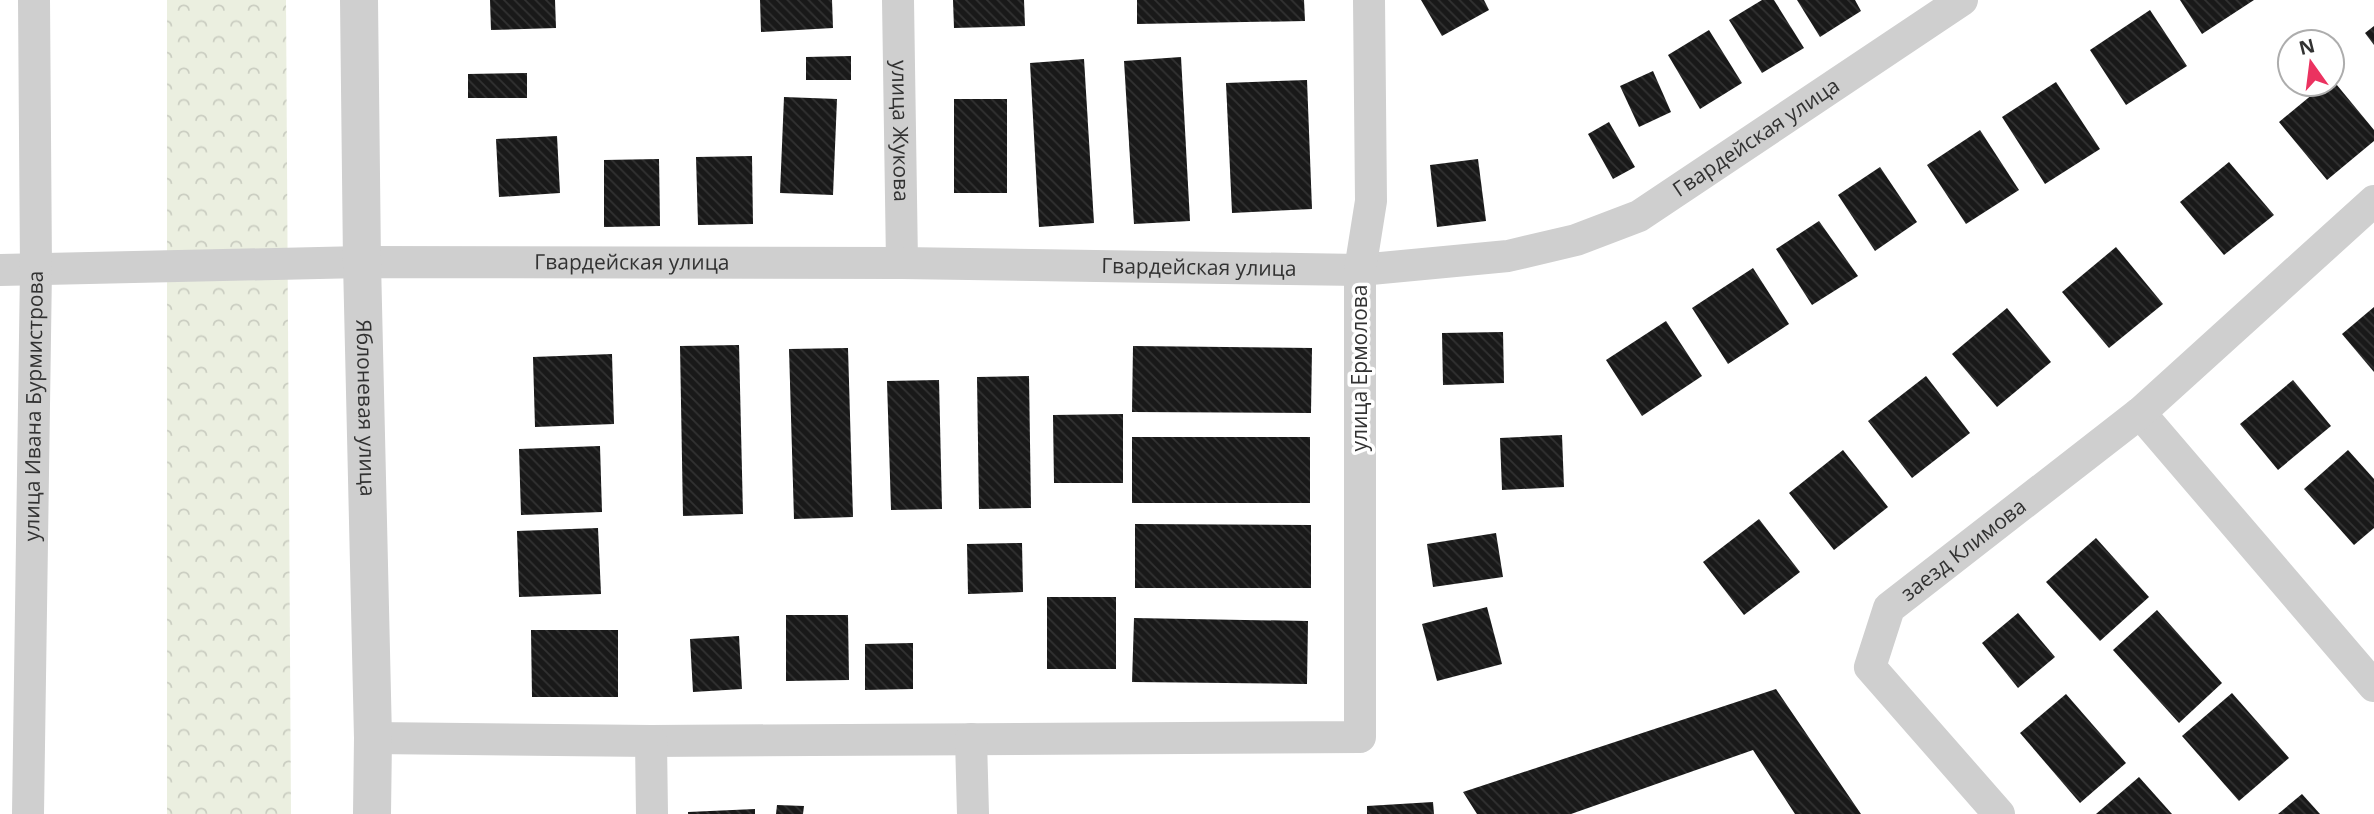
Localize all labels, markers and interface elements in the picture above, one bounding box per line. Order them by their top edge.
north arrow [2276,28,2346,98]
text: N [2296,32,2318,61]
street label: улица Жукова [886,60,916,202]
street label: Гвардейская улица [1667,71,1845,203]
street label: Гвардейская улица [534,247,730,276]
street label: Гвардейская улица [1101,251,1297,282]
street label: улица Ивана Бурмистрова [17,271,49,542]
street label: улица Ермолова [1345,284,1373,452]
street label: Яблоневая улица [350,319,382,497]
street label: заезд Климова [1895,492,2031,607]

